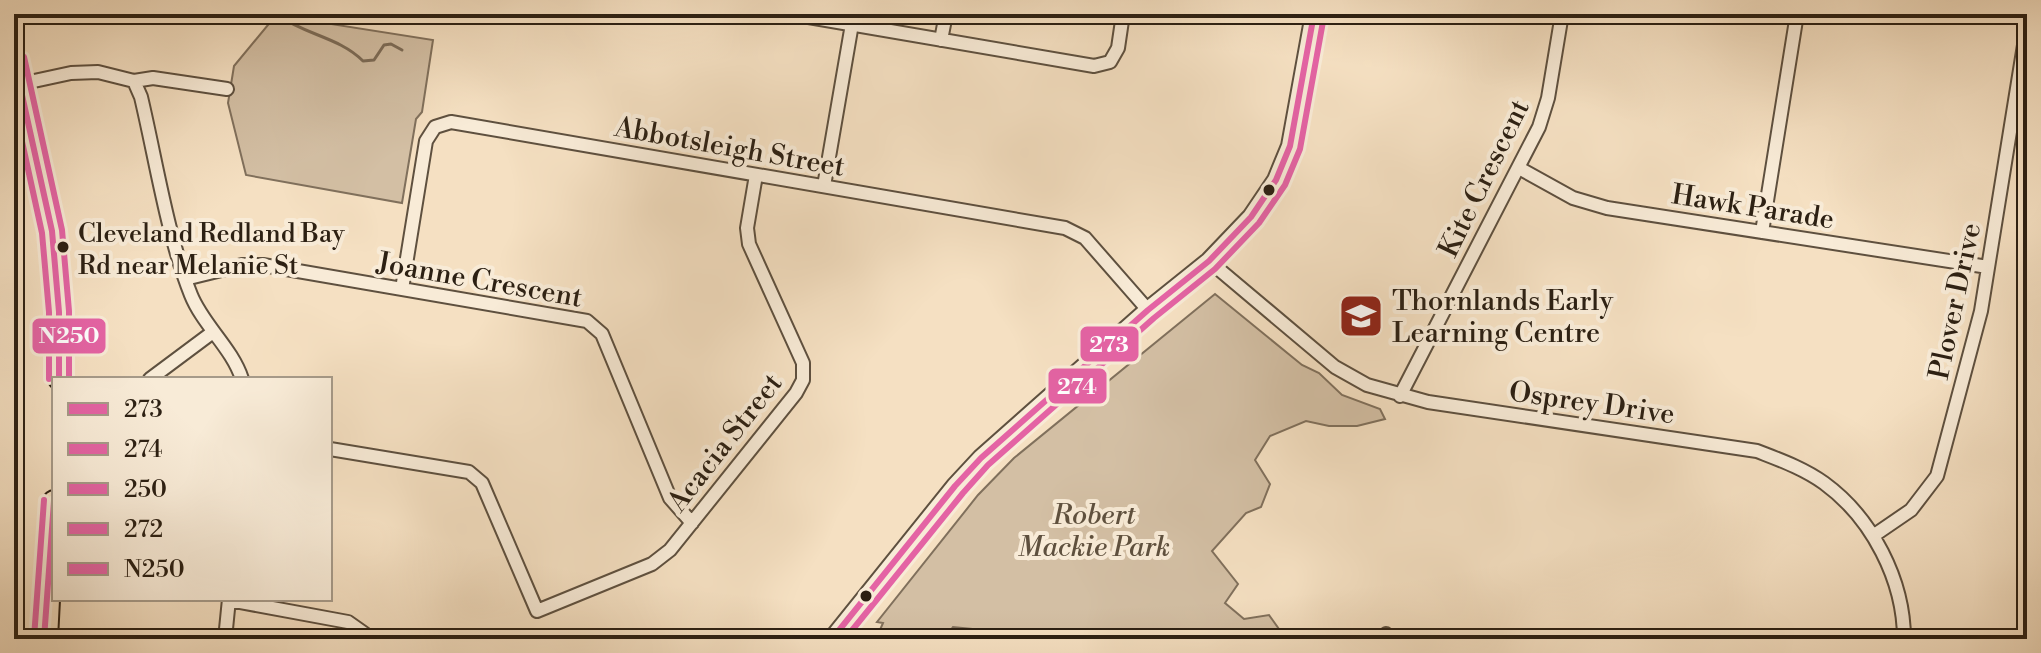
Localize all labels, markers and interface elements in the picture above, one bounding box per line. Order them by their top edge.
street label: Kite Crescent [1431,94,1538,263]
street label: Abbotsleigh Street [611,110,848,185]
street label: Hawk Parade [1669,177,1837,238]
unlabelled marker [1261,182,1277,198]
place label: Cleveland Redland Bay Rd near Melanie St [78,218,345,282]
street label: Plover Drive [1922,220,1989,383]
marker: Cleveland Redland Bay Rd near Melanie St [55,239,71,255]
street label: Joanne Crescent [374,245,585,316]
place label: Thornlands Early Learning Centre [1392,284,1613,351]
school or university icon: Thornlands Early Learning Centre [1337,292,1385,340]
line badge: N250 [31,317,107,355]
text: N250 [39,323,99,350]
line badge: 273 [1079,325,1140,363]
text: 273 [1089,332,1129,359]
street label: Acacia Street [660,367,790,520]
line badge: 274 [1047,367,1108,405]
text: 274 [1057,374,1097,401]
street label: Osprey Drive [1507,375,1677,432]
legend [52,377,332,601]
text: 273 [124,395,163,425]
text: 274 [124,435,163,465]
text: 250 [124,475,167,505]
park label: Robert Mackie Park [1018,498,1170,565]
text: 272 [124,515,163,545]
text: N250 [124,555,185,585]
unlabelled marker [858,588,874,604]

